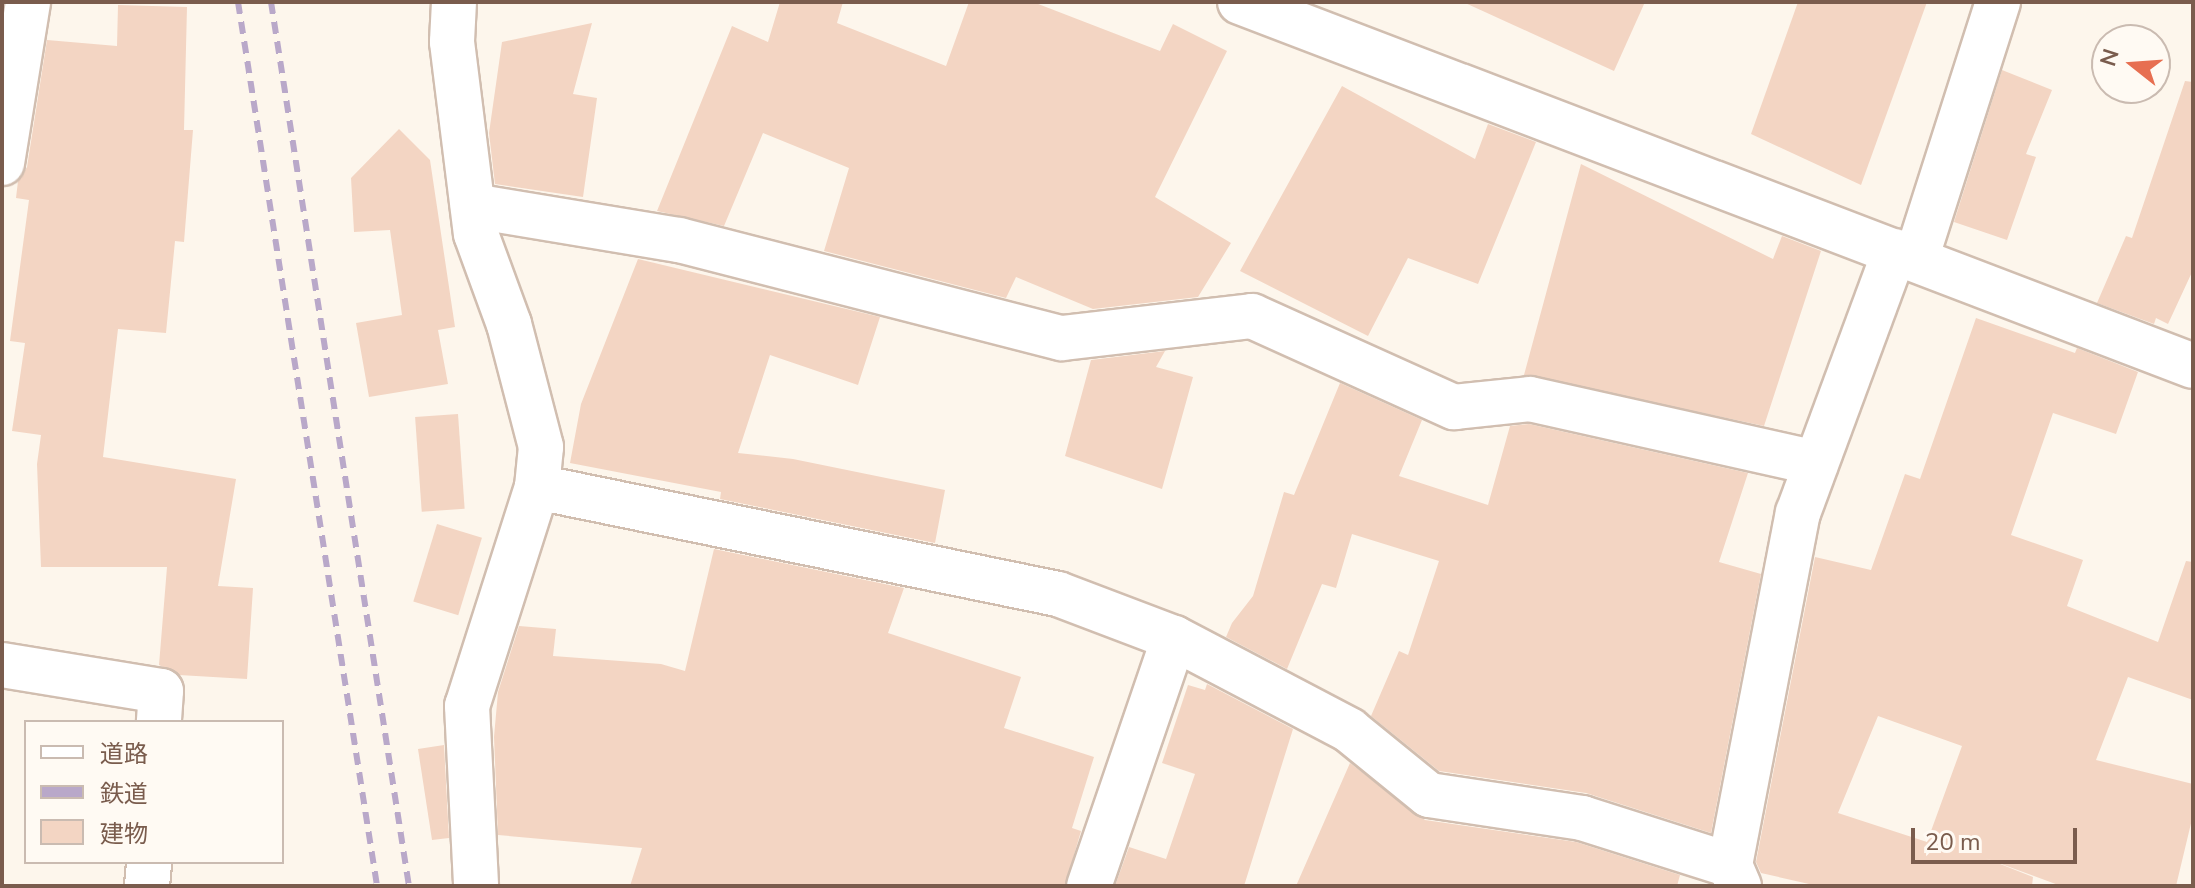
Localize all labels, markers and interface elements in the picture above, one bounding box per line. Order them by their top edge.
north arrow [2091,24,2171,104]
text: N [2093,45,2127,70]
legend [24,720,284,864]
text: 道路 [100,738,148,770]
text: 鉄道 [100,778,148,810]
scale bar [1915,812,2081,862]
text: 建物 [100,818,148,850]
text: 20 m [1925,826,1981,858]

